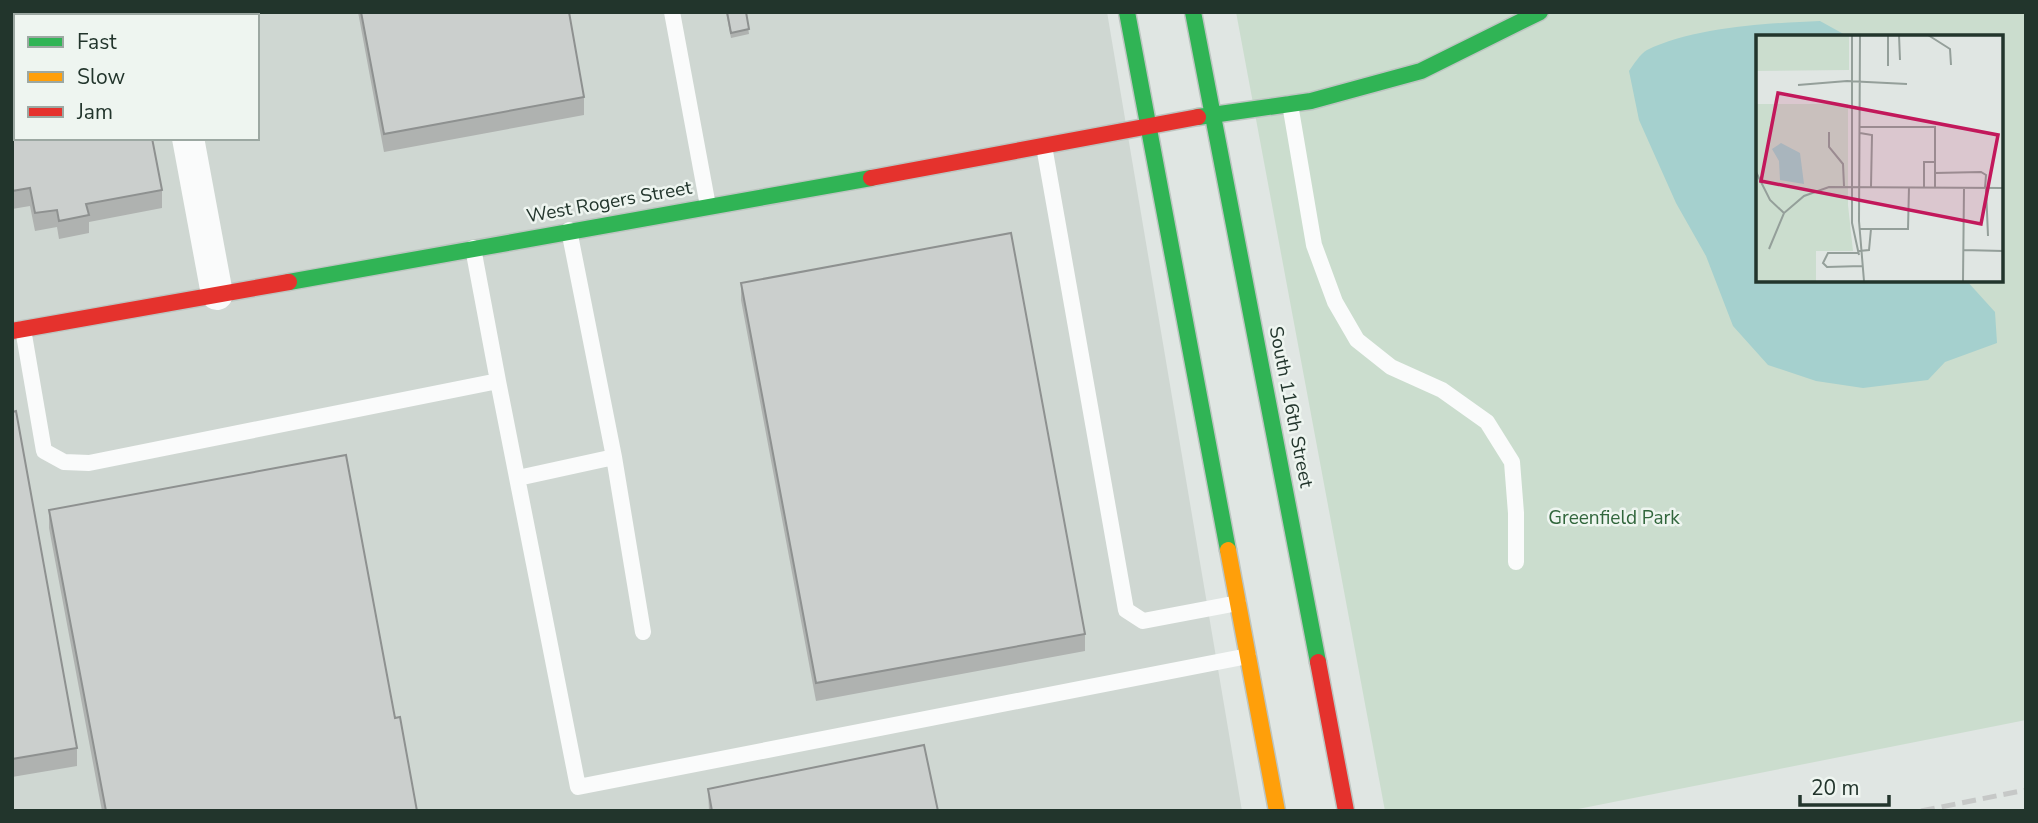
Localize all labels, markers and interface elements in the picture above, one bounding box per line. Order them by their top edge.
legend [14,14,259,140]
text: Fast [77,28,117,56]
inset map [1756,35,2003,282]
text: Slow [77,63,126,91]
text: Jam [76,98,113,126]
street label: West Rogers Street [524,175,694,229]
street label: South 116th Street [1263,324,1319,490]
park label: Greenfield Park [1548,505,1680,531]
scale bar [1800,764,1889,808]
text: 20 m [1811,774,1860,802]

